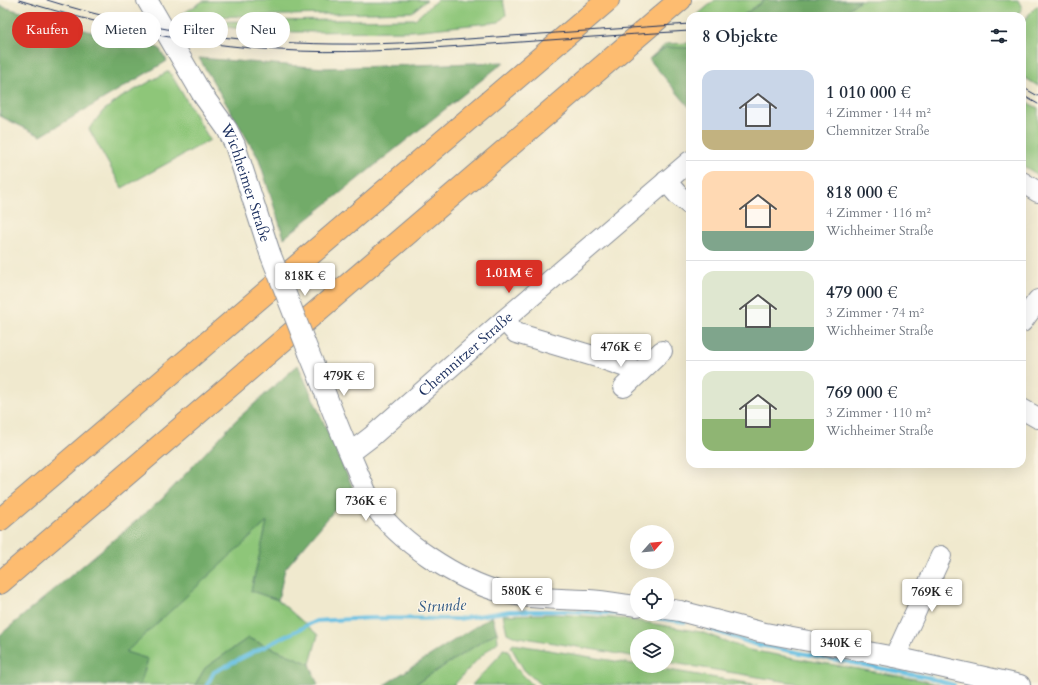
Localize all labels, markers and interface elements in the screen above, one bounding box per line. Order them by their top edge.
chip: Kaufen [12,12,83,48]
chip: Mieten [91,12,161,48]
chip: Filter [169,12,228,48]
chip: Neu [236,12,290,48]
text: 8 Objekte [702,25,778,48]
icon: filters [988,25,1010,47]
text: 1 010 000 € [826,81,911,104]
icon: home [734,86,782,134]
text: 4 Zimmer · 144 m² [826,104,931,122]
street label: Wichheimer Straße [215,119,276,245]
text: Chemnitzer Straße [826,122,930,140]
text: 818 000 € [826,181,898,204]
icon: home [734,187,782,235]
text: 4 Zimmer · 116 m² [826,204,931,222]
text: Wichheimer Straße [826,222,934,240]
pin: 1.01M € [472,260,546,294]
pin: 818K € [272,263,338,297]
text: 1.01M € [485,264,533,282]
text: 818K € [284,267,326,285]
text: 479 000 € [826,281,898,304]
icon: home [734,287,782,335]
text: 3 Zimmer · 74 m² [826,304,924,322]
street label: Chemnitzer Straße [414,307,517,401]
text: Wichheimer Straße [826,322,934,340]
pin: 476K € [588,334,654,368]
text: 476K € [600,338,642,356]
pin: 479K € [311,363,377,397]
text: 479K € [323,367,365,385]
text: 769 000 € [826,381,898,404]
icon: home [734,387,782,435]
text: 3 Zimmer · 110 m² [826,404,931,422]
text: Wichheimer Straße [826,422,934,440]
pin: 736K € [333,488,399,522]
text: 736K € [345,492,387,510]
north arrow [630,525,674,569]
map controls [630,525,674,673]
button: locate [630,577,674,621]
pin: 580K € [489,578,555,612]
pin: 769K € [899,579,965,613]
text: 580K € [501,582,543,600]
text: 769K € [911,583,953,601]
water label: Strunde [417,594,468,618]
button: layers [630,629,674,673]
pin: 340K € [808,630,874,664]
text: 340K € [820,634,862,652]

